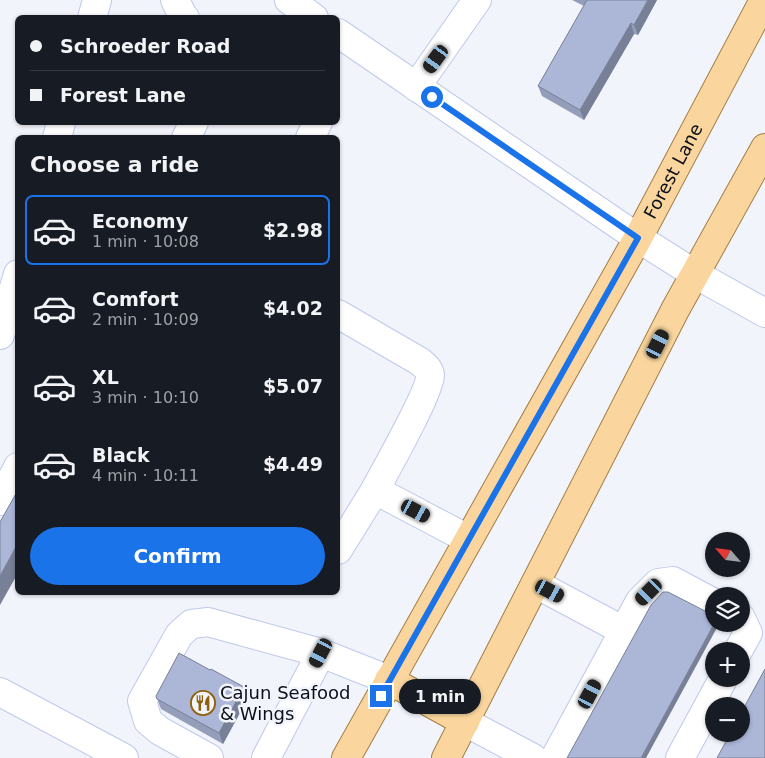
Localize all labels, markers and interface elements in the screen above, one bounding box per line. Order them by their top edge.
text: Schroeder Road [60,35,230,57]
car [421,42,450,76]
text: Forest Lane [60,84,186,106]
route start [421,86,443,108]
street label: Forest Lane [639,120,707,222]
text: Choose a ride [30,152,199,177]
icon: car [32,208,77,253]
text: Economy [92,210,188,232]
text: $2.98 [263,219,323,241]
text: 1 min · 10:08 [92,232,199,251]
icon: car [32,286,77,331]
text: Comfort [92,288,179,310]
text: $4.02 [263,297,323,319]
text: 2 min · 10:09 [92,310,199,329]
car [644,327,671,361]
icon: car [32,364,77,409]
text: XL [92,366,119,388]
text: $5.07 [263,375,323,397]
text: 3 min · 10:10 [92,388,199,407]
icon: car [32,442,77,487]
text: Black [92,444,150,466]
text: $4.49 [263,453,323,475]
text: 4 min · 10:11 [92,466,199,485]
car [399,497,432,525]
button: Confirm [30,527,325,585]
north arrow [705,532,750,578]
map controls [705,532,750,742]
car [633,576,664,608]
car [533,577,566,605]
button: layers [705,587,750,632]
car [307,636,334,670]
button: + [705,642,750,687]
car [576,677,603,711]
callout: 1 min [398,678,481,714]
place label: Cajun Seafood & Wings [220,682,350,724]
route end [370,685,392,707]
text: 1 min [415,687,465,706]
restaurant icon: Cajun Seafood & Wings [190,690,216,716]
button: − [705,697,750,742]

